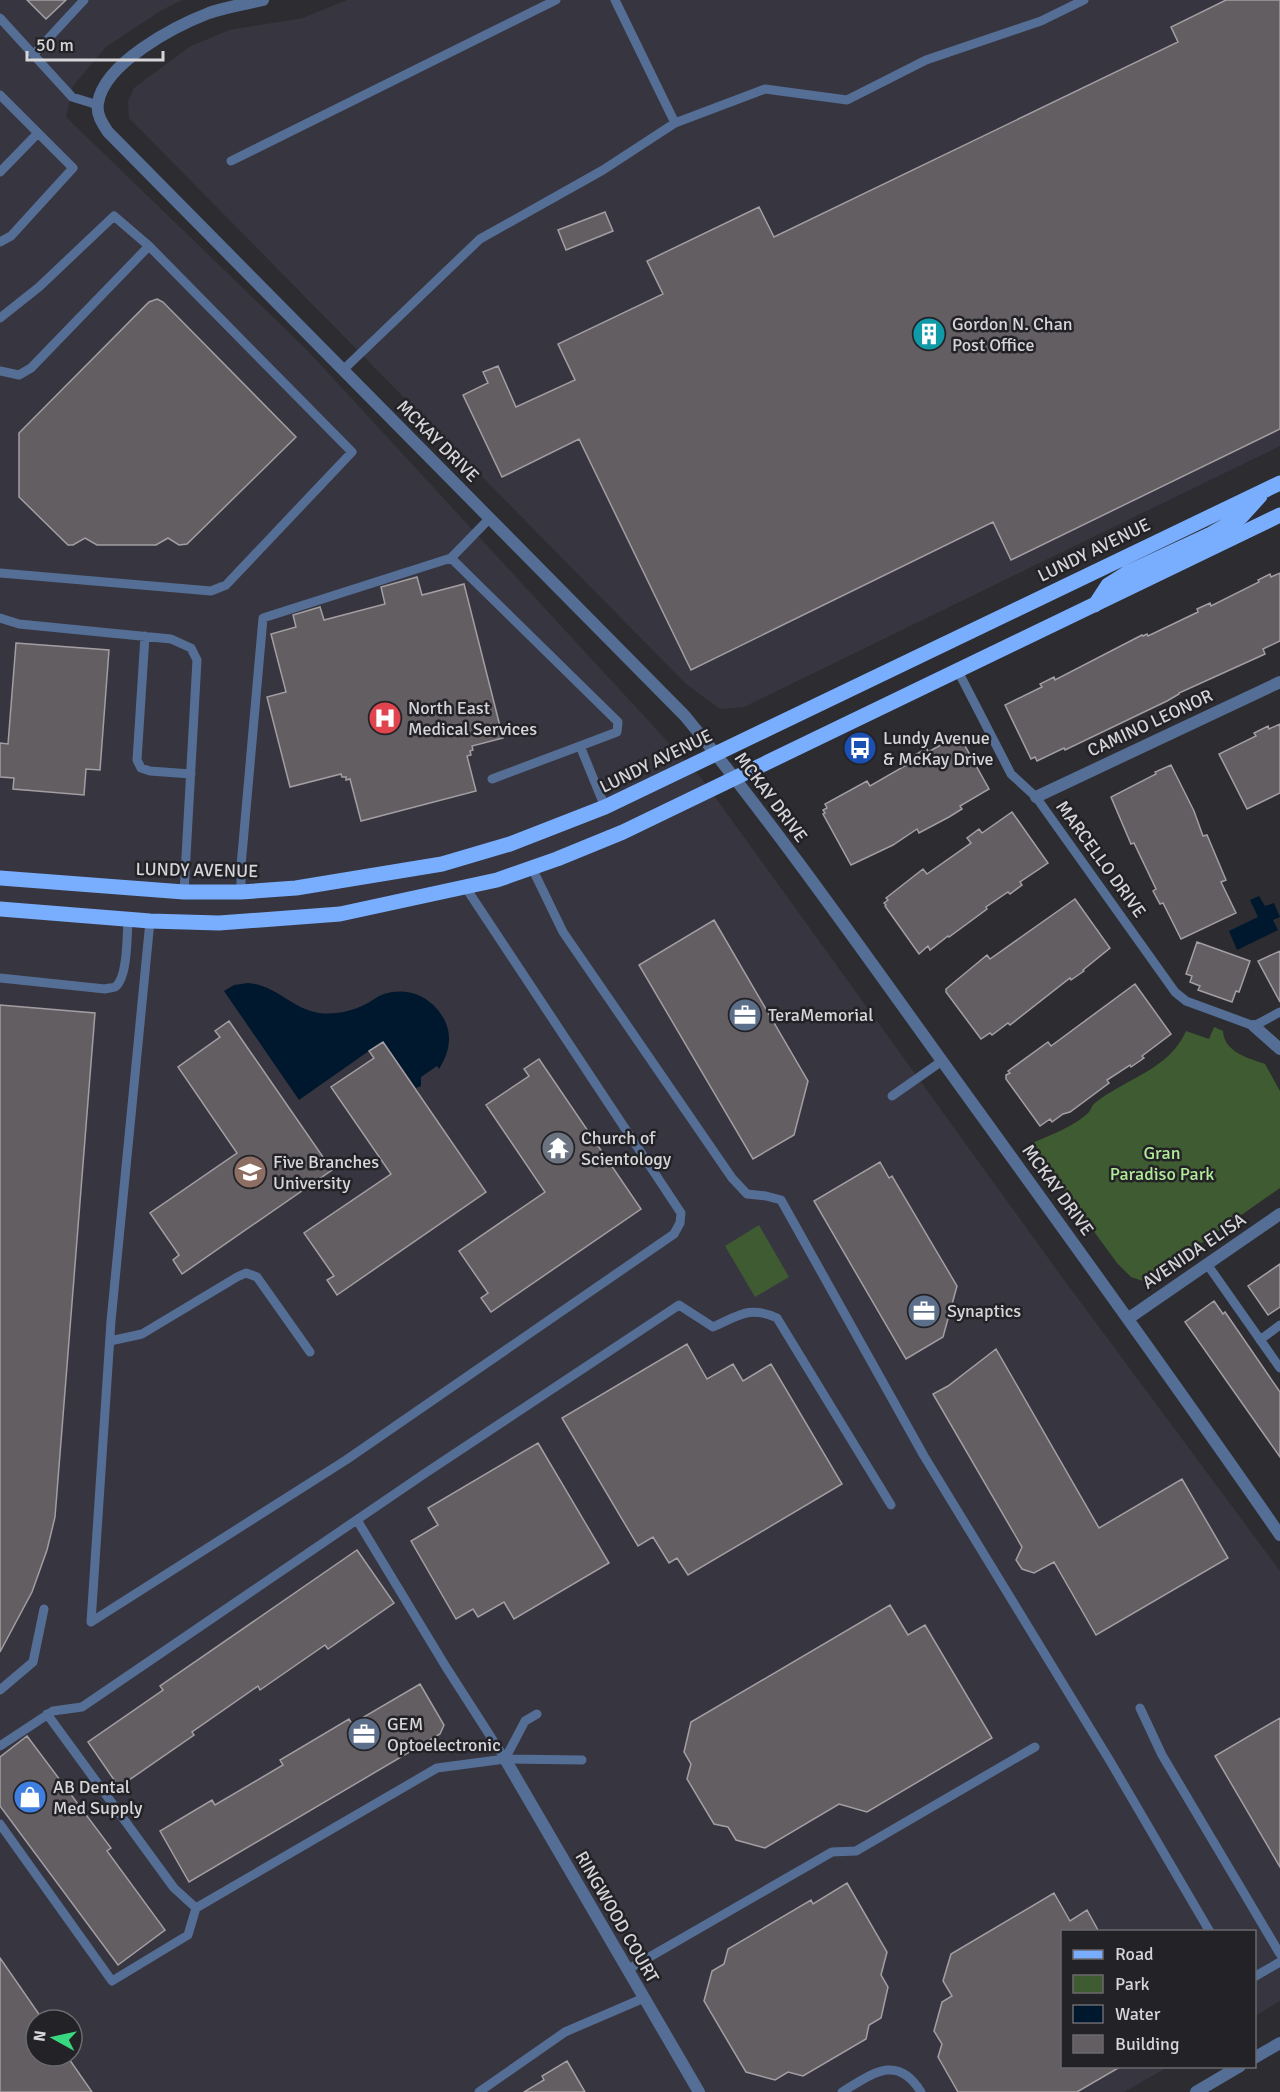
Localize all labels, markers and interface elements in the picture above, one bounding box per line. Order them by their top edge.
scale bar [27,24,164,62]
text: 50 m [36,34,74,56]
place label: Gordon N. Chan Post Office [952,313,1073,356]
building icon: Gordon N. Chan Post Office [911,316,947,352]
street label: MCKAY DRIVE [392,395,484,487]
street label: LUNDY AVENUE [1034,513,1154,587]
street label: CAMINO LEONOR [1084,684,1216,762]
place label: North East Medical Services [408,697,537,740]
hospital icon: North East Medical Services [367,700,403,736]
street label: LUNDY AVENUE [596,724,716,798]
place label: Lundy Avenue & McKay Drive [883,727,993,770]
bus stop icon: Lundy Avenue & McKay Drive [842,730,878,766]
street label: MCKAY DRIVE [730,747,812,847]
street label: MARCELLO DRIVE [1051,796,1151,922]
street label: LUNDY AVENUE [135,858,259,882]
office icon: TeraMemorial [727,997,763,1033]
place label: TeraMemorial [768,1004,873,1026]
place label: Church of Scientology [581,1127,672,1170]
temple icon: Church of Scientology [540,1130,576,1166]
street label: MCKAY DRIVE [1018,1140,1098,1240]
park label: Gran Paradiso Park [1110,1142,1214,1185]
place label: Five Branches University [273,1151,379,1194]
school or university icon: Five Branches University [232,1154,268,1190]
street label: AVENIDA ELISA [1138,1208,1250,1294]
office icon: Synaptics [906,1293,942,1329]
place label: Synaptics [947,1300,1021,1322]
place label: GEM Optoelectronic [387,1713,501,1756]
office icon: GEM Optoelectronic [346,1716,382,1752]
place label: AB Dental Med Supply [53,1776,143,1819]
shop icon: AB Dental Med Supply [12,1779,48,1815]
street label: RINGWOOD COURT [570,1847,664,1987]
legend [1061,1930,1256,2068]
text: Road [1115,1943,1154,1965]
text: Park [1115,1973,1150,1995]
text: Water [1115,2003,1161,2025]
north arrow [24,2008,84,2068]
text: N [29,2029,51,2043]
text: Building [1115,2033,1179,2055]

